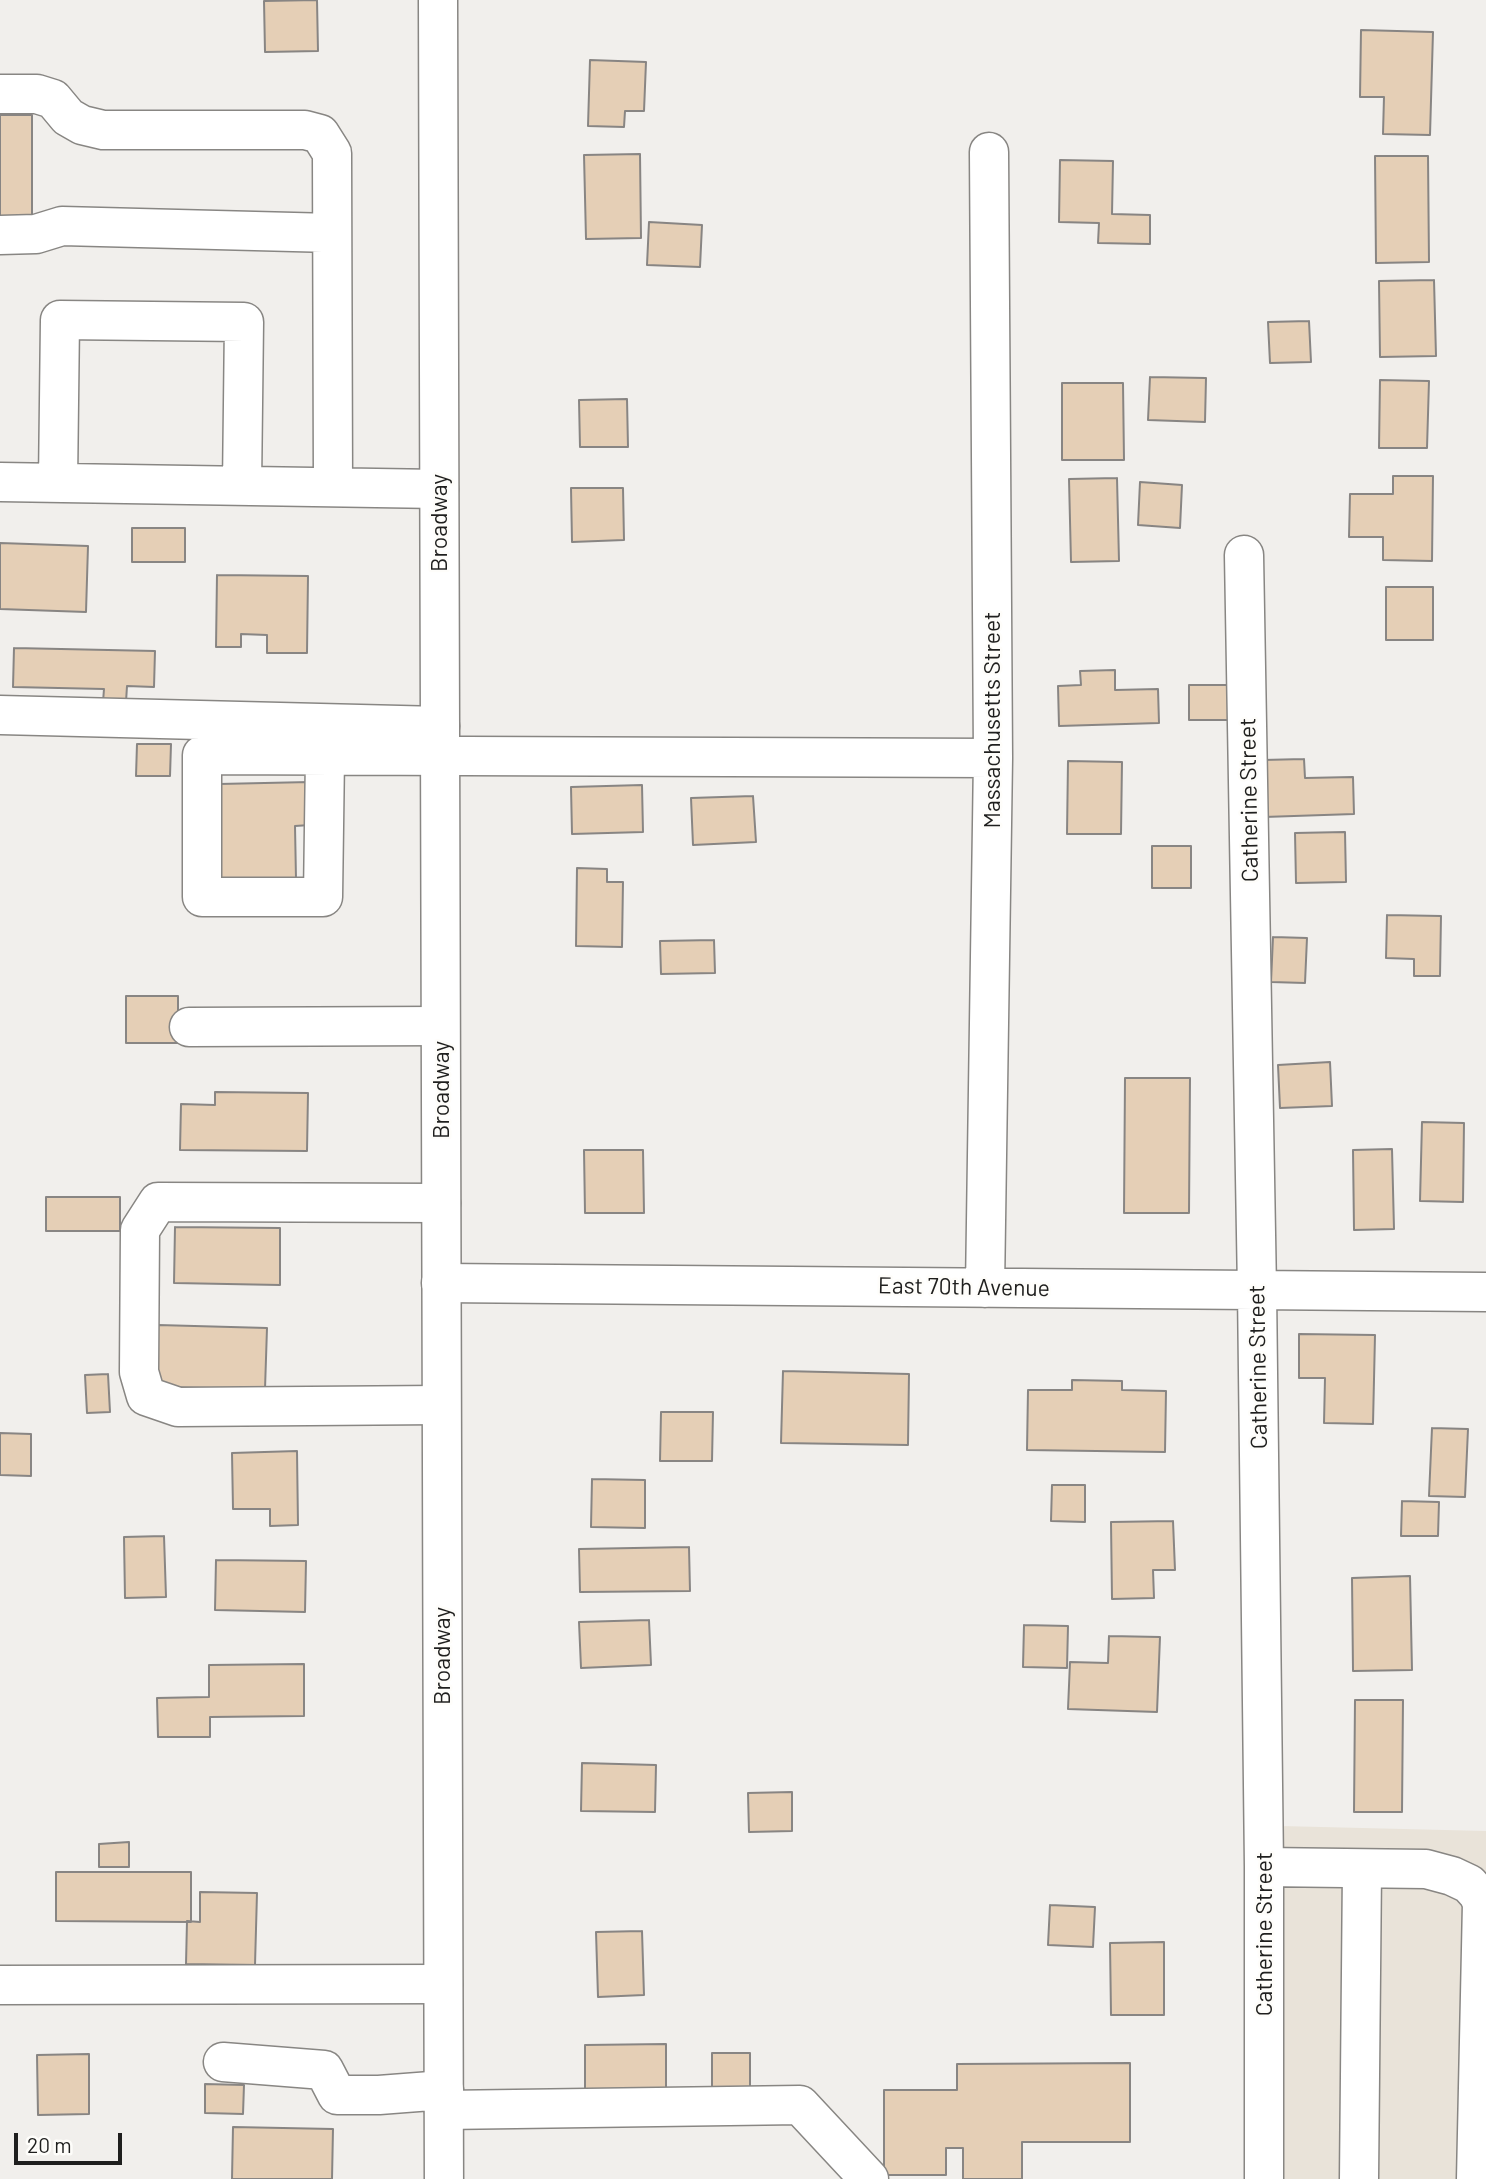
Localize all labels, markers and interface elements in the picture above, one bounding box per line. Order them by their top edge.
street label: Broadway [425,474,453,572]
street label: Massachusetts Street [978,612,1006,828]
street label: Catherine Street [1234,718,1264,882]
street label: Broadway [427,1041,455,1139]
street label: East 70th Avenue [878,1272,1050,1302]
street label: Catherine Street [1243,1285,1273,1449]
street label: Broadway [428,1607,456,1705]
street label: Catherine Street [1250,1852,1278,2016]
scale bar [18,2120,126,2164]
text: 20 m [27,2132,72,2157]

